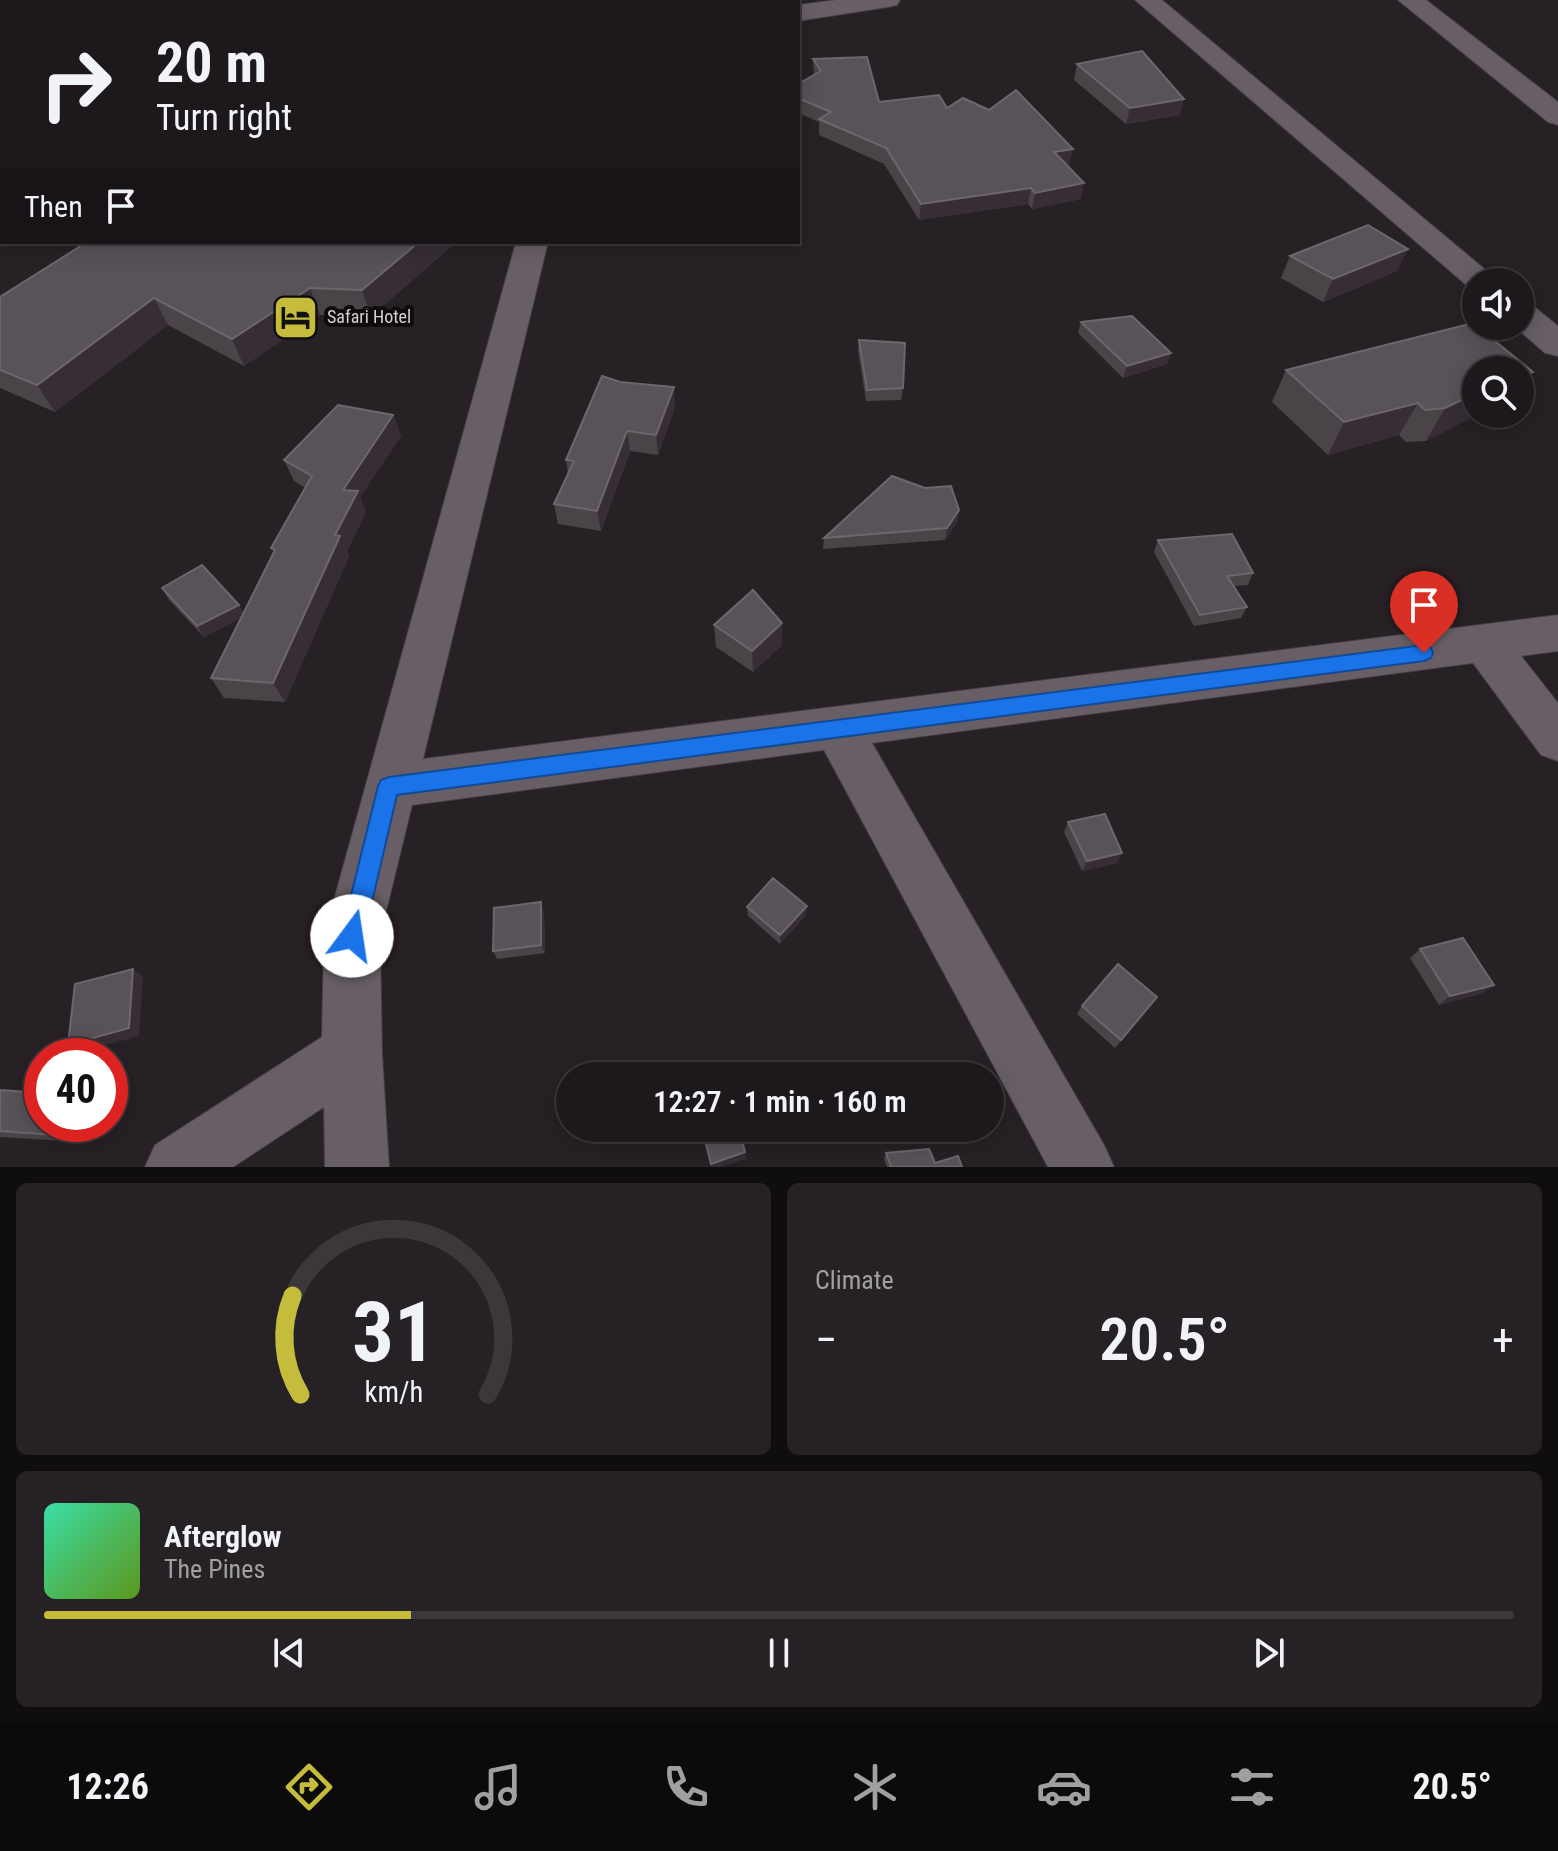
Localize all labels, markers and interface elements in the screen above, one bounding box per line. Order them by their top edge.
text: 20 m [156,30,267,96]
icon: right [24,32,128,136]
text: Turn right [156,97,292,139]
icon: arrive [99,184,143,228]
text: Then [24,189,83,224]
map controls [1462,268,1534,428]
button: sound [1462,268,1534,340]
hotel icon: Safari Hotel [272,293,320,341]
place label: Safari Hotel [327,306,411,327]
button: search [1462,356,1534,428]
pin [1390,571,1458,653]
icon: arrive [1402,583,1446,627]
position arrow [310,894,394,978]
speed limit sign: 40 [24,1038,128,1142]
text: 12:27 · 1 min · 160 m [653,1084,907,1119]
text: Climate [815,1265,894,1295]
text: 31 [351,1284,436,1381]
text: 20.5° [1099,1304,1230,1375]
text: − [815,1314,837,1366]
text: + [1492,1314,1514,1366]
text: km/h [364,1375,423,1409]
text: Afterglow [164,1519,282,1554]
text: The Pines [164,1554,265,1584]
icon: previous [267,1631,311,1675]
icon: pause [757,1631,801,1675]
icon: next [1247,1631,1291,1675]
icon: directions [281,1759,337,1815]
icon: music [470,1759,526,1815]
icon: phone [658,1759,714,1815]
icon: climate [847,1759,903,1815]
icon: car [1036,1759,1092,1815]
icon: filters [1224,1759,1280,1815]
text: 12:26 [66,1766,149,1808]
text: 20.5° [1413,1766,1492,1808]

